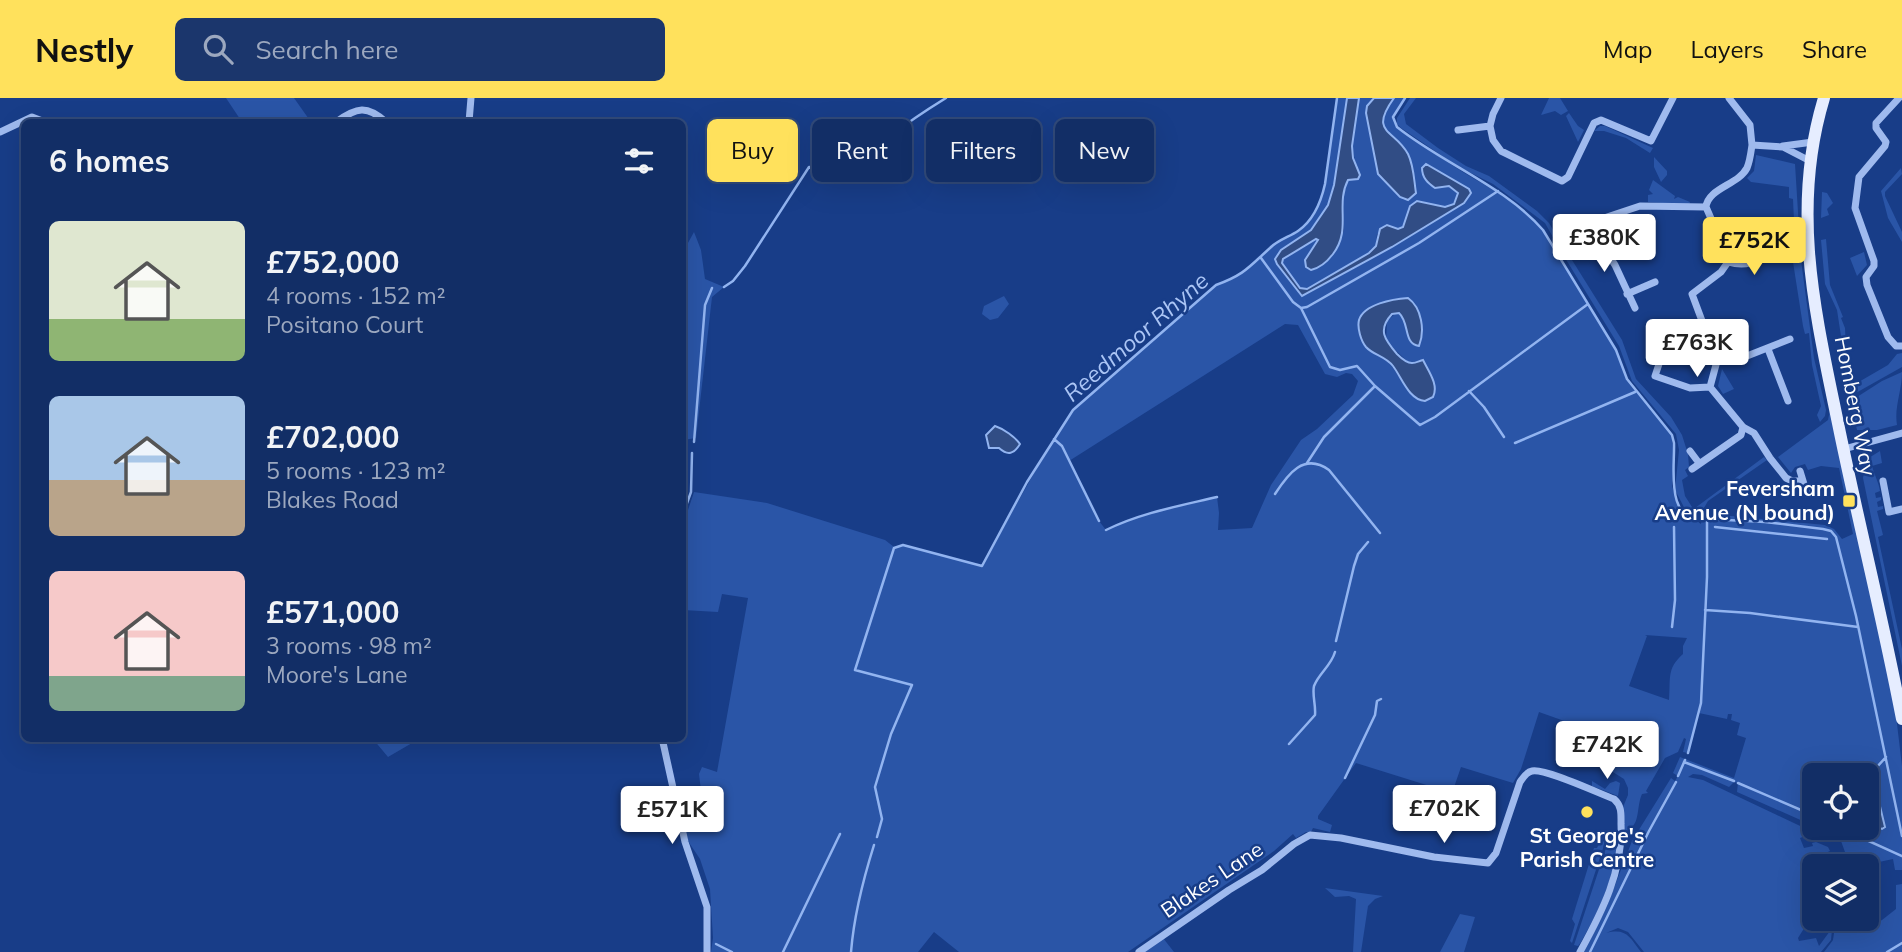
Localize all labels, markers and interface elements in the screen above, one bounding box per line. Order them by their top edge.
search box [175,18,665,81]
text: Nestly [35,29,133,70]
icon: search [199,30,237,68]
text: Search here [255,33,398,66]
text: Map [1603,34,1652,64]
text: Layers [1690,34,1764,64]
text: Share [1802,34,1867,64]
chip: Buy [707,119,798,182]
chip: Rent [812,119,912,182]
chip: Filters [926,119,1041,182]
chip: New [1055,119,1154,182]
text: 6 homes [49,142,170,180]
icon: filters [620,142,658,180]
pin: £380K [1555,214,1653,274]
pin: £752K [1705,218,1803,277]
text: £380K [1569,222,1639,251]
text: £752K [1719,225,1789,254]
text: £752,000 [266,243,399,281]
icon: home [105,249,189,333]
water label: Reedmoor Rhyne [1057,266,1214,408]
text: 4 rooms · 152 m² [266,281,446,310]
text: Positano Court [266,310,423,339]
pin: £763K [1648,320,1746,379]
text: £763K [1662,327,1732,356]
street label: Homberg Way [1830,334,1882,478]
text: £702,000 [266,418,399,456]
icon: home [105,424,189,508]
text: 5 rooms · 123 m² [266,456,446,485]
place label: Feversham Avenue (N bound) [1654,475,1835,525]
text: Blakes Road [266,485,399,514]
marker: Feversham Avenue (N bound) [1841,493,1857,509]
text: £571,000 [266,593,399,631]
icon: home [105,599,189,683]
text: 3 rooms · 98 m² [266,631,432,660]
text: Moore's Lane [266,660,408,689]
pin: £742K [1558,722,1656,781]
text: £742K [1572,729,1642,758]
map controls [1802,763,1879,931]
button: locate [1802,763,1879,840]
pin: £571K [623,786,721,846]
pin: £702K [1395,786,1493,845]
text: £702K [1409,793,1479,822]
text: £571K [637,794,707,823]
marker: St George's Parish Centre [1579,804,1595,820]
place label: St George's Parish Centre [1520,822,1654,872]
street label: Blakes Lane [1155,836,1267,923]
button: layers [1802,854,1879,931]

